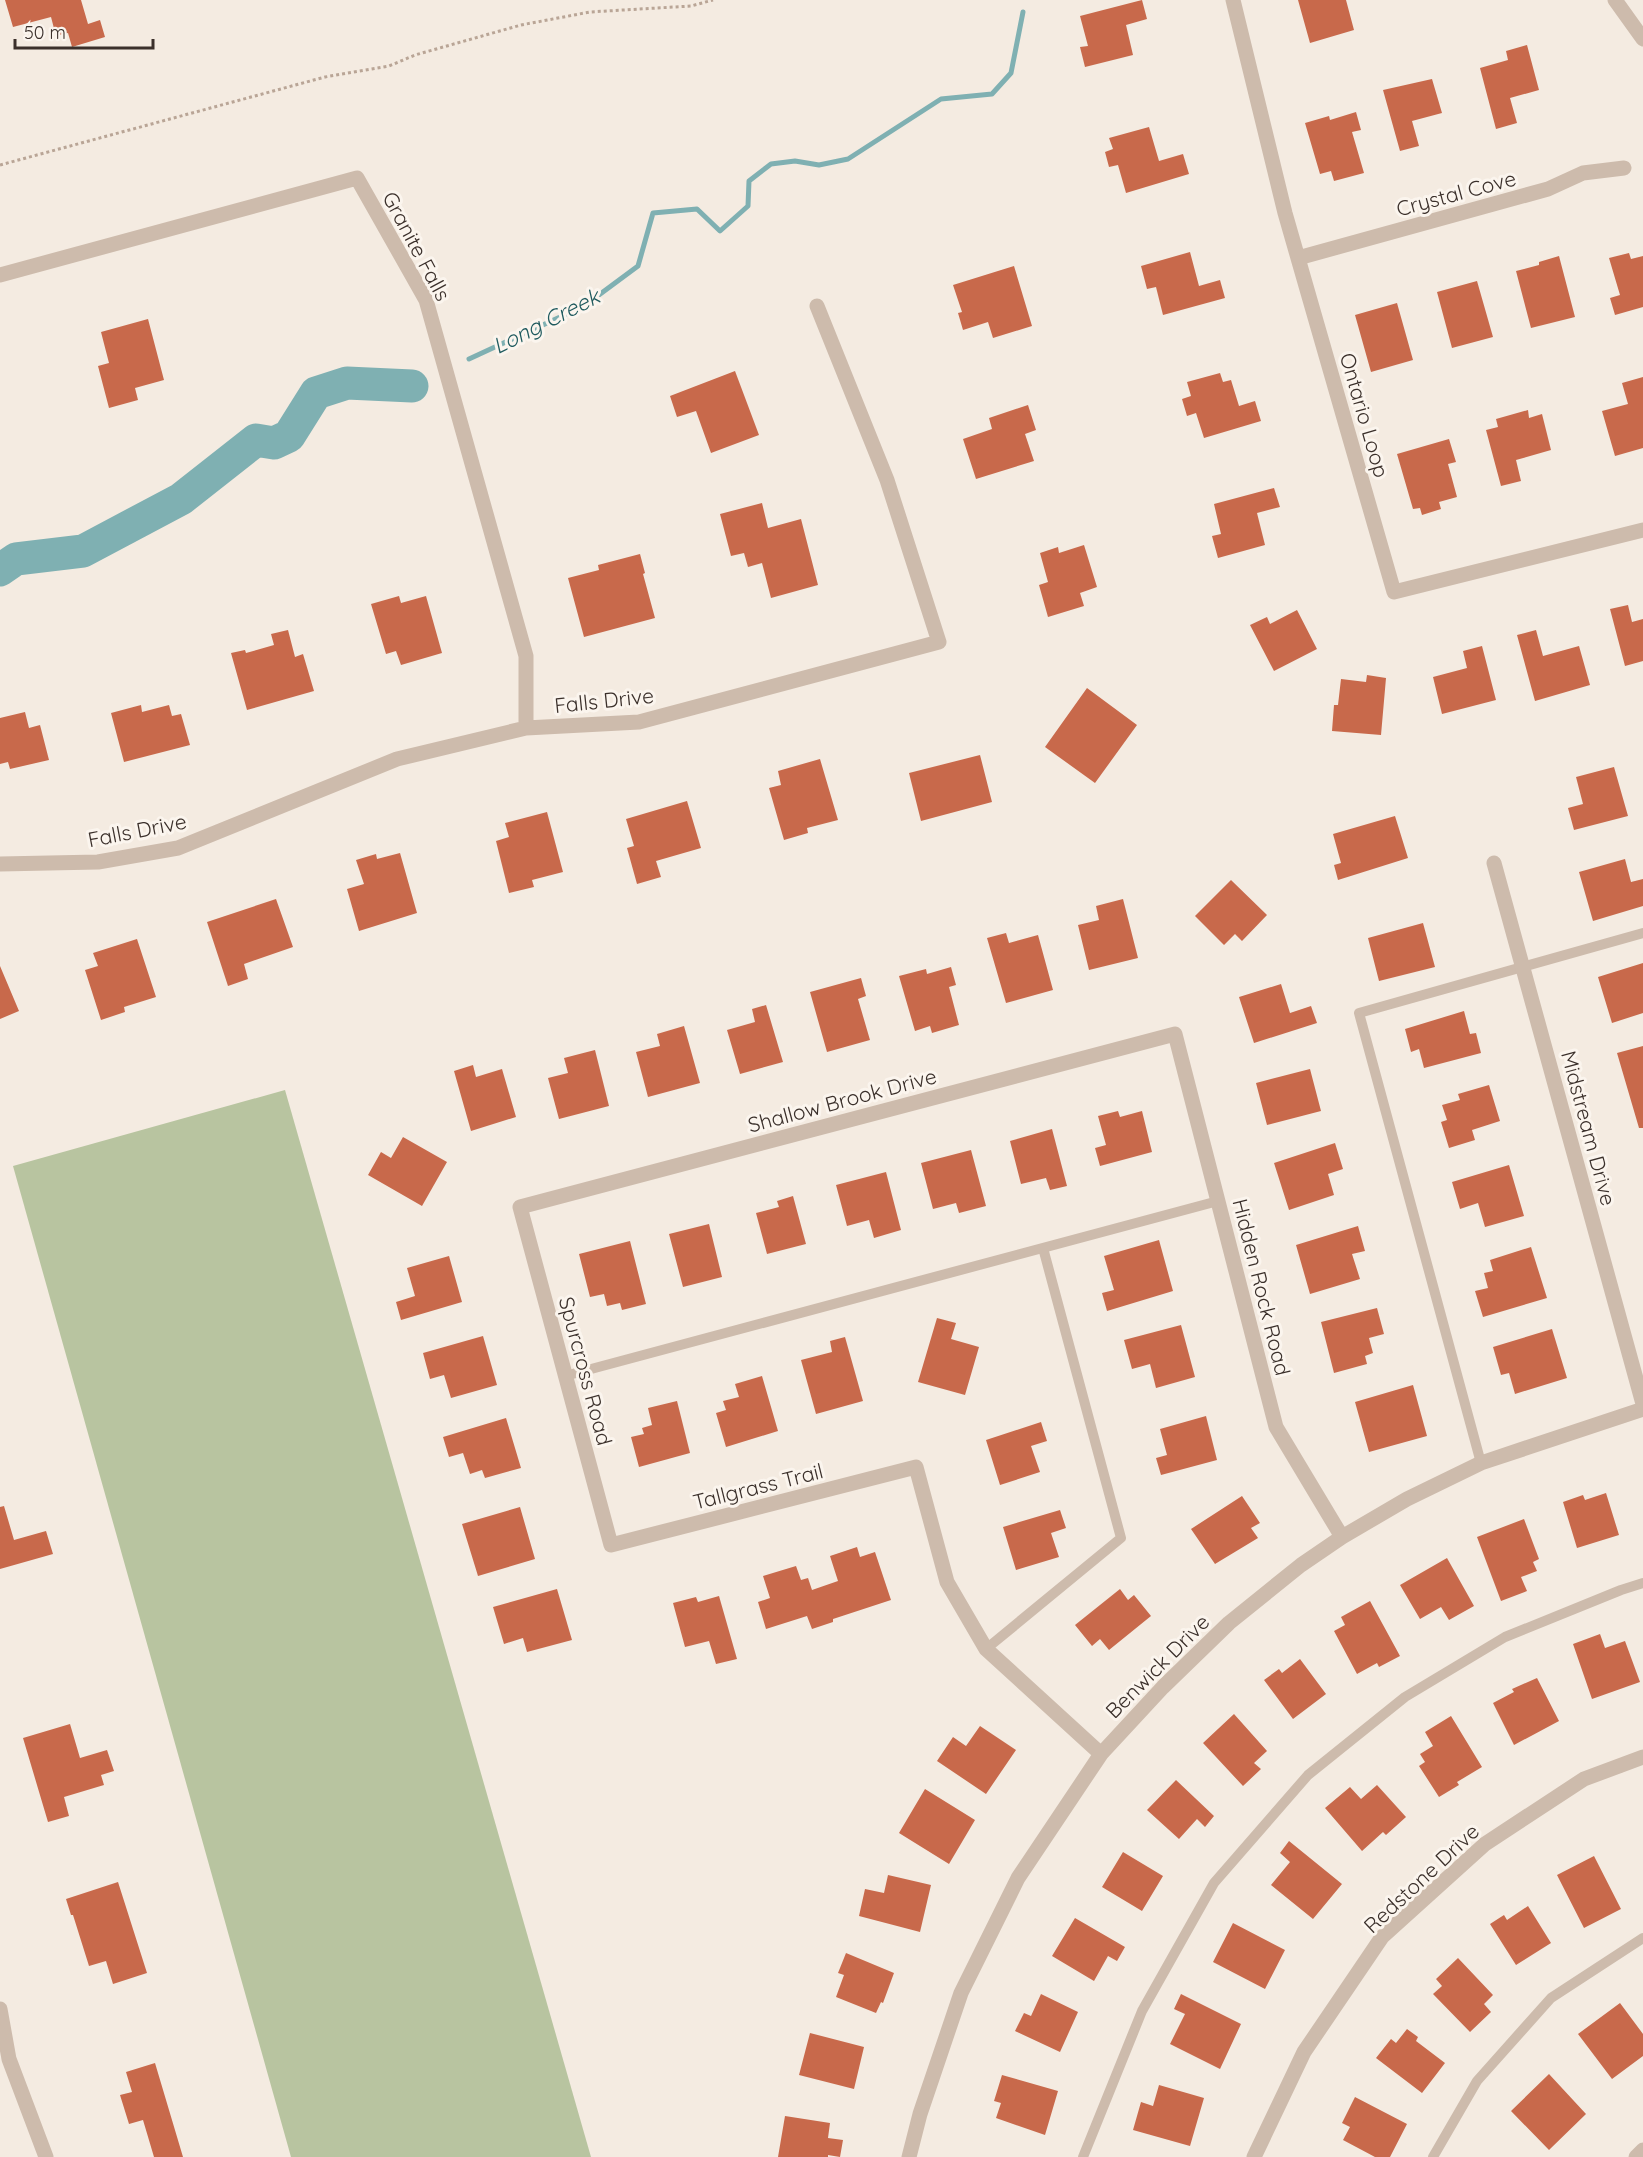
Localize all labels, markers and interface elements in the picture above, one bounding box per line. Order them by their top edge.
scale bar [15,12,153,50]
text: 50 m [24,21,66,44]
street label: Crystal Cove [1393,165,1519,221]
street label: Granite Falls [377,187,457,305]
water label: Long Creek [488,281,606,360]
street label: Ontario Loop [1335,350,1395,480]
street label: Falls Drive [553,682,655,718]
street label: Falls Drive [85,808,189,852]
street label: Midstream Drive [1556,1048,1622,1208]
street label: Shallow Brook Drive [745,1062,939,1138]
street label: Hidden Rock Road [1227,1196,1297,1378]
street label: Spurcross Road [554,1294,618,1448]
street label: Tallgrass Trail [690,1457,826,1515]
street label: Benwick Drive [1100,1609,1214,1723]
street label: Redstone Drive [1358,1818,1484,1938]

